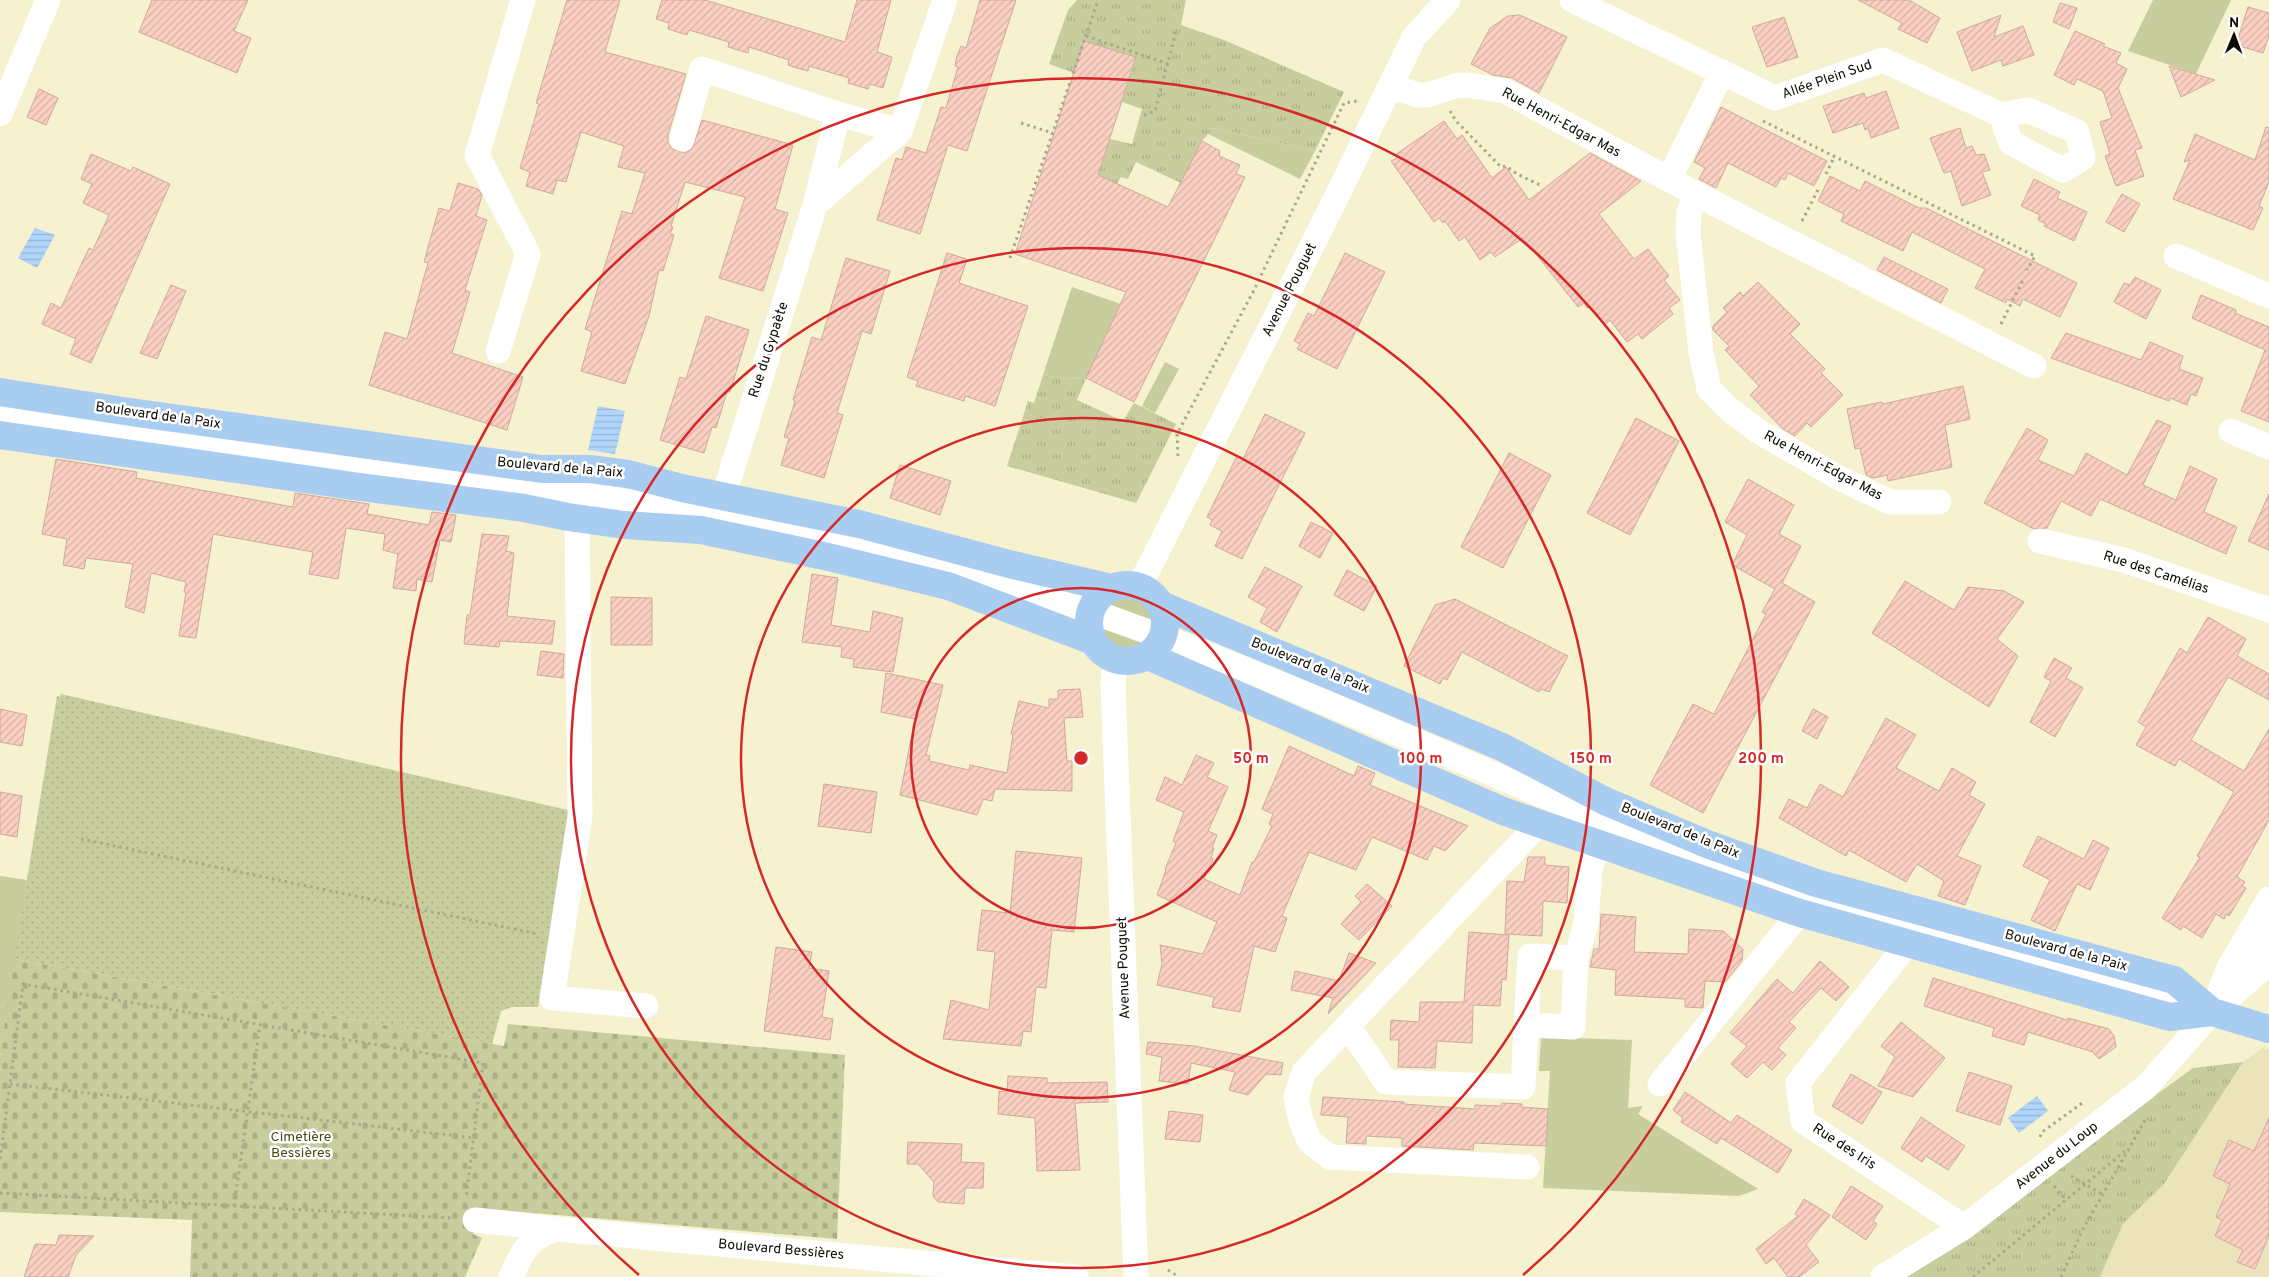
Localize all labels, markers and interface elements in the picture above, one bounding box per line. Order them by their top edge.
north arrow [2209,10,2259,60]
text: N [2229,15,2239,32]
street label: Allée Plein Sud [1780,57,1874,103]
street label: Rue Henri-Edgar Mas [1499,84,1623,162]
street label: Avenue Pouguet [1259,240,1321,340]
street label: Rue du Gypaète [746,300,792,400]
street label: Boulevard de la Paix [94,399,222,433]
street label: Rue Henri-Edgar Mas [1761,427,1885,505]
street label: Boulevard de la Paix [496,454,624,482]
street label: Rue des Camélias [2101,548,2211,598]
street label: Boulevard de la Paix [1248,634,1372,698]
centre of rings [1072,749,1090,767]
text: 50 m [1233,750,1269,769]
text: 100 m [1400,750,1442,769]
text: 150 m [1570,750,1612,769]
text: 200 m [1738,750,1784,769]
street label: Boulevard de la Paix [1618,799,1742,863]
street label: Avenue Pouguet [1114,916,1134,1020]
street label: Boulevard de la Paix [2003,926,2129,976]
street label: Avenue du Loup [2012,1118,2102,1194]
street label: Rue des Iris [1809,1120,1879,1174]
park label: Cimetière Bessières [271,1129,331,1162]
street label: Boulevard Bessières [717,1236,845,1264]

